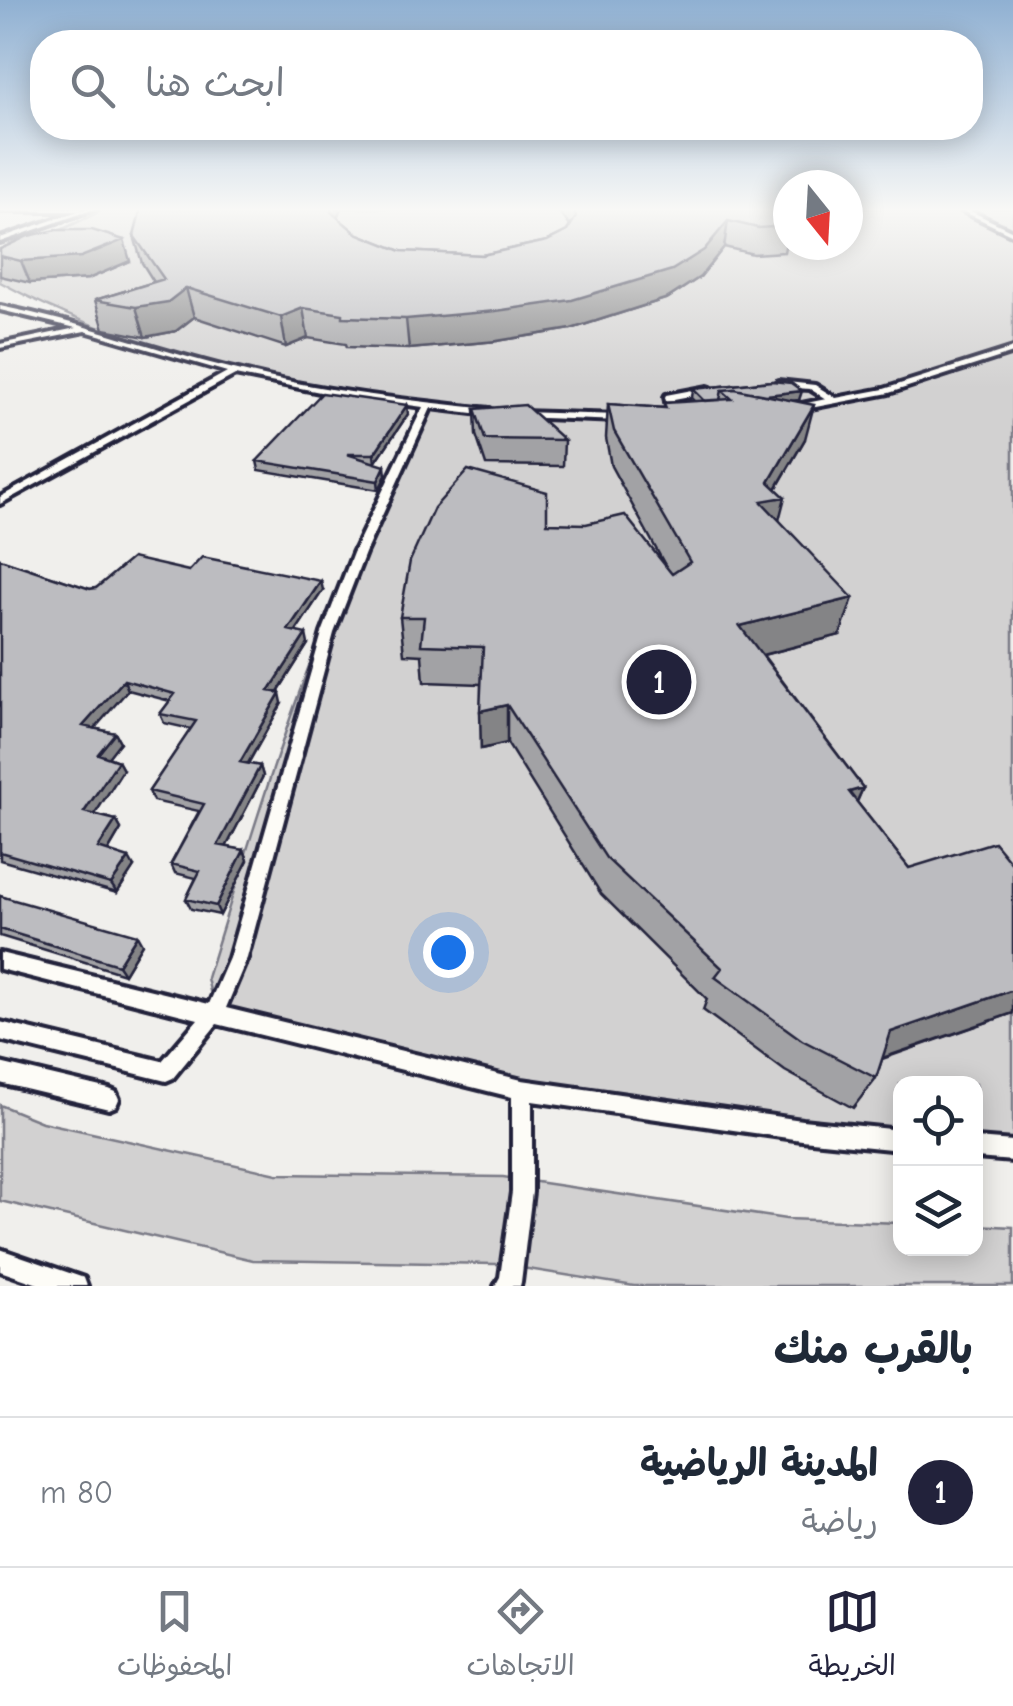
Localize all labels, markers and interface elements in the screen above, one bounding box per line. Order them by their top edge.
search box [30,30,983,140]
icon: search [65,58,120,113]
text: ابحث هنا [145,62,285,106]
north arrow [773,170,863,260]
pin: 1 [626,644,692,720]
your location [423,927,474,978]
map controls [893,1076,983,1256]
button: locate [893,1076,983,1166]
button: layers [893,1166,983,1256]
text: بالقرب منك [774,1325,973,1374]
text: المدينة الرياضية [640,1442,878,1486]
text: 80 m [40,1474,113,1511]
text: 1 [934,1474,947,1511]
text: رياضة [801,1503,878,1540]
tab: المحفوظات [117,1584,232,1690]
tab: الاتجاهات [466,1584,575,1690]
tab: الخريطة [809,1584,896,1690]

